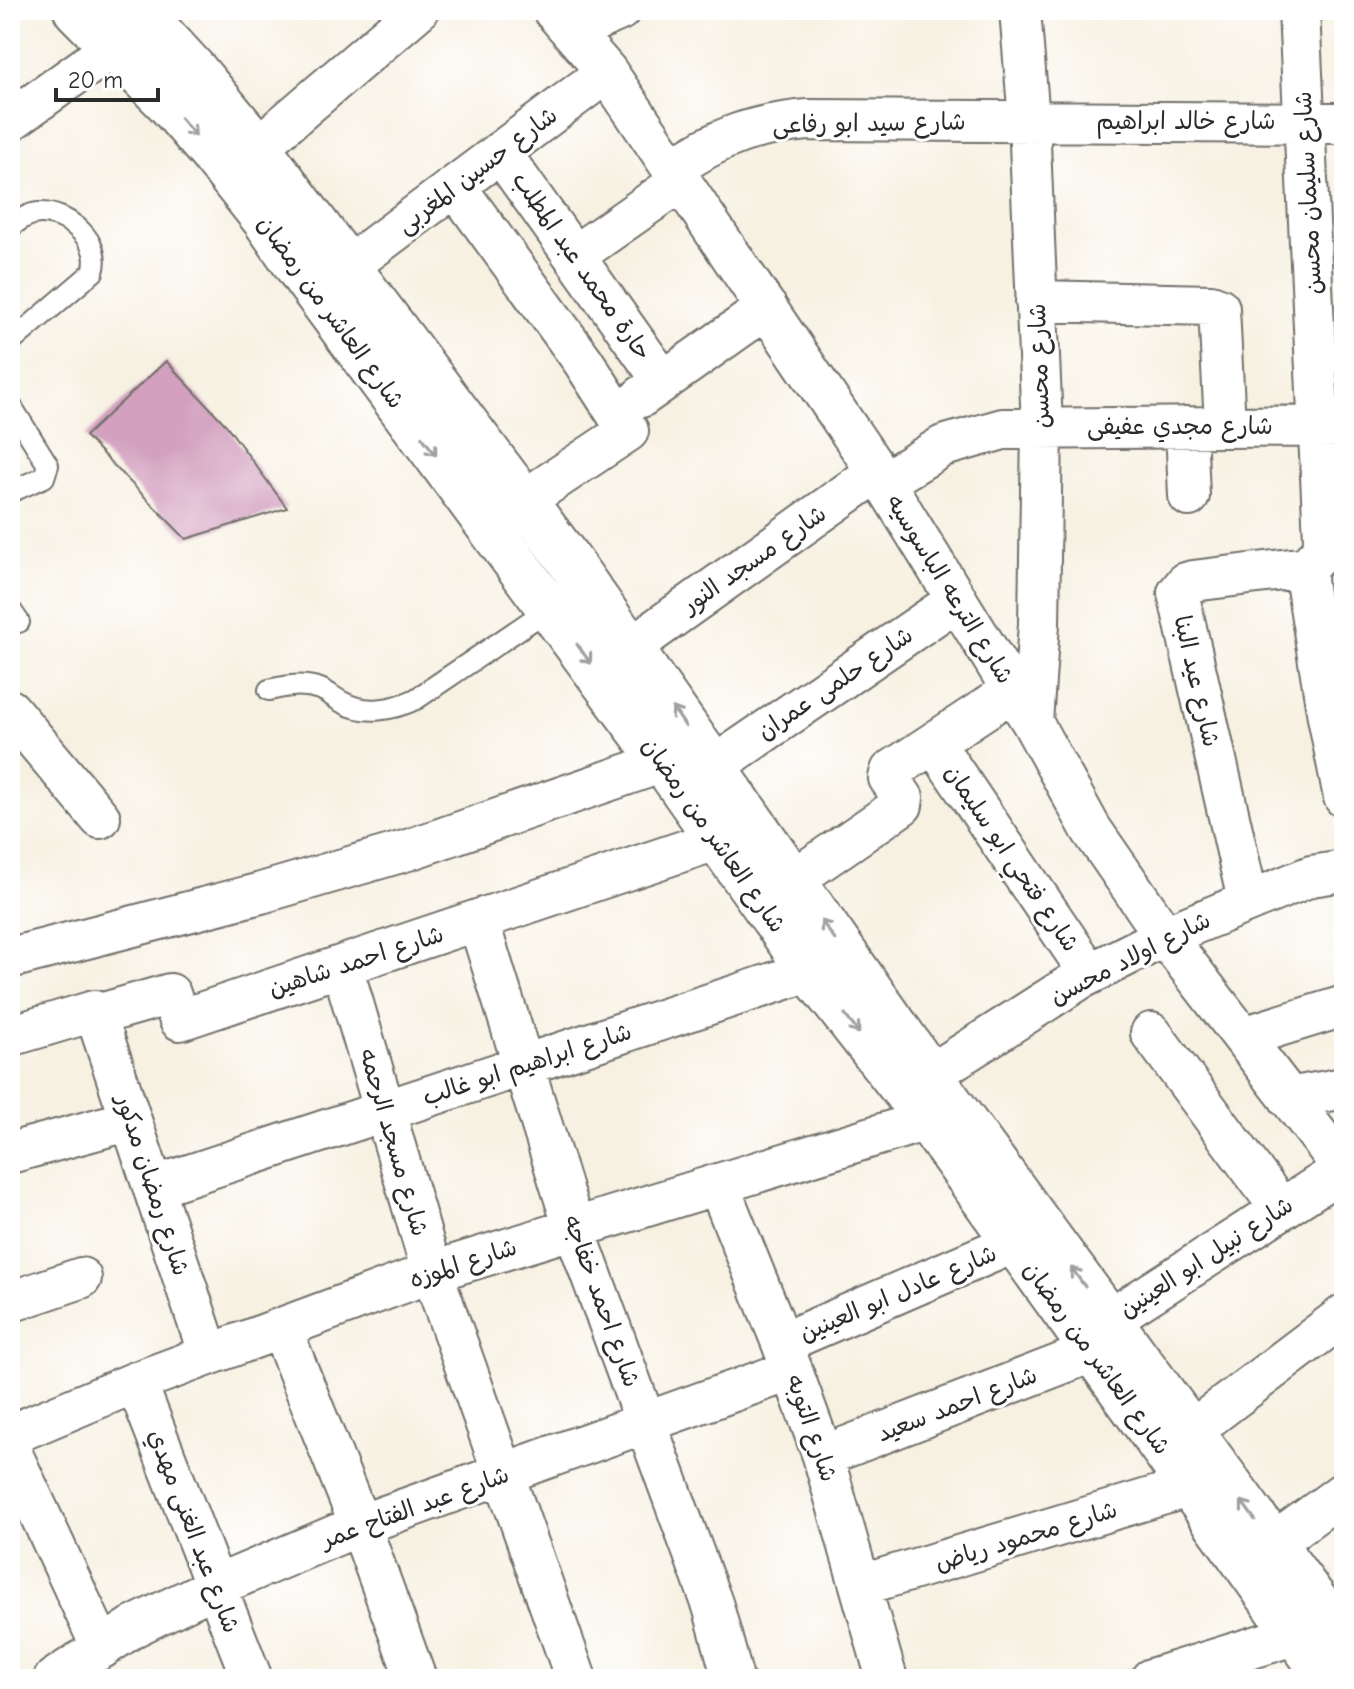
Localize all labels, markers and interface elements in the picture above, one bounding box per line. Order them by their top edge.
scale bar [56,52,158,102]
text: 20 m [68,66,123,94]
street label: شارع سليمان محسن [1289,90,1330,295]
street label: شارع حسين المغربى [391,101,564,242]
street label: شارع سيد ابو رفاعى [772,107,966,142]
street label: شارع خالد ابراهيم [1096,107,1276,139]
one-way arrow [179,116,197,136]
street label: حارة محمد عبد المطلب [506,166,658,366]
street label: شارع العاشر من رمضان [249,210,410,416]
street label: شارع محسن [1023,303,1058,429]
street label: شارع مجدي عفيفى [1087,412,1273,443]
one-way arrow [421,434,438,456]
street label: شارع الترعه الباسوسيه [878,489,1019,690]
street label: شارع مسجد النور [675,499,833,623]
street label: شارع عيد البنا [1165,613,1226,750]
street label: شارع حلمى عمران [752,621,920,748]
one-way arrow [576,643,593,665]
one-way arrow [671,706,687,728]
street label: شارع العاشر من رمضان [634,732,792,940]
street label: شارع فتحي ابو سليمان [933,759,1085,961]
street label: شارع اولاد محسن [1045,905,1216,1013]
one-way arrow [820,919,836,941]
street label: شارع احمد شاهين [265,920,448,1005]
one-way arrow [843,1013,860,1034]
street label: شارع ابراهيم ابو غالب [419,1017,636,1115]
street label: شارع مسجد الرحمه [351,1045,434,1240]
street label: شارع رمضان مدكور [107,1089,195,1280]
street label: شارع نبيل ابو العينين [1114,1190,1300,1326]
street label: شارع احمد خفاجه [555,1211,646,1392]
street label: شارع الموزه [406,1233,521,1296]
street label: شارع عادل ابو العينين [795,1239,1002,1350]
street label: شارع العاشر من رمضان [1015,1256,1176,1462]
one-way arrow [1070,1267,1086,1289]
street label: شارع احمد سعيد [873,1361,1042,1450]
street label: شارع التوبه [778,1371,843,1486]
street label: شارع عبد الغنى مهدي [139,1425,246,1638]
street label: شارع عبد الفتاح عمر [315,1460,514,1557]
street label: شارع محمود رياض [931,1495,1121,1580]
one-way arrow [1240,1499,1256,1521]

